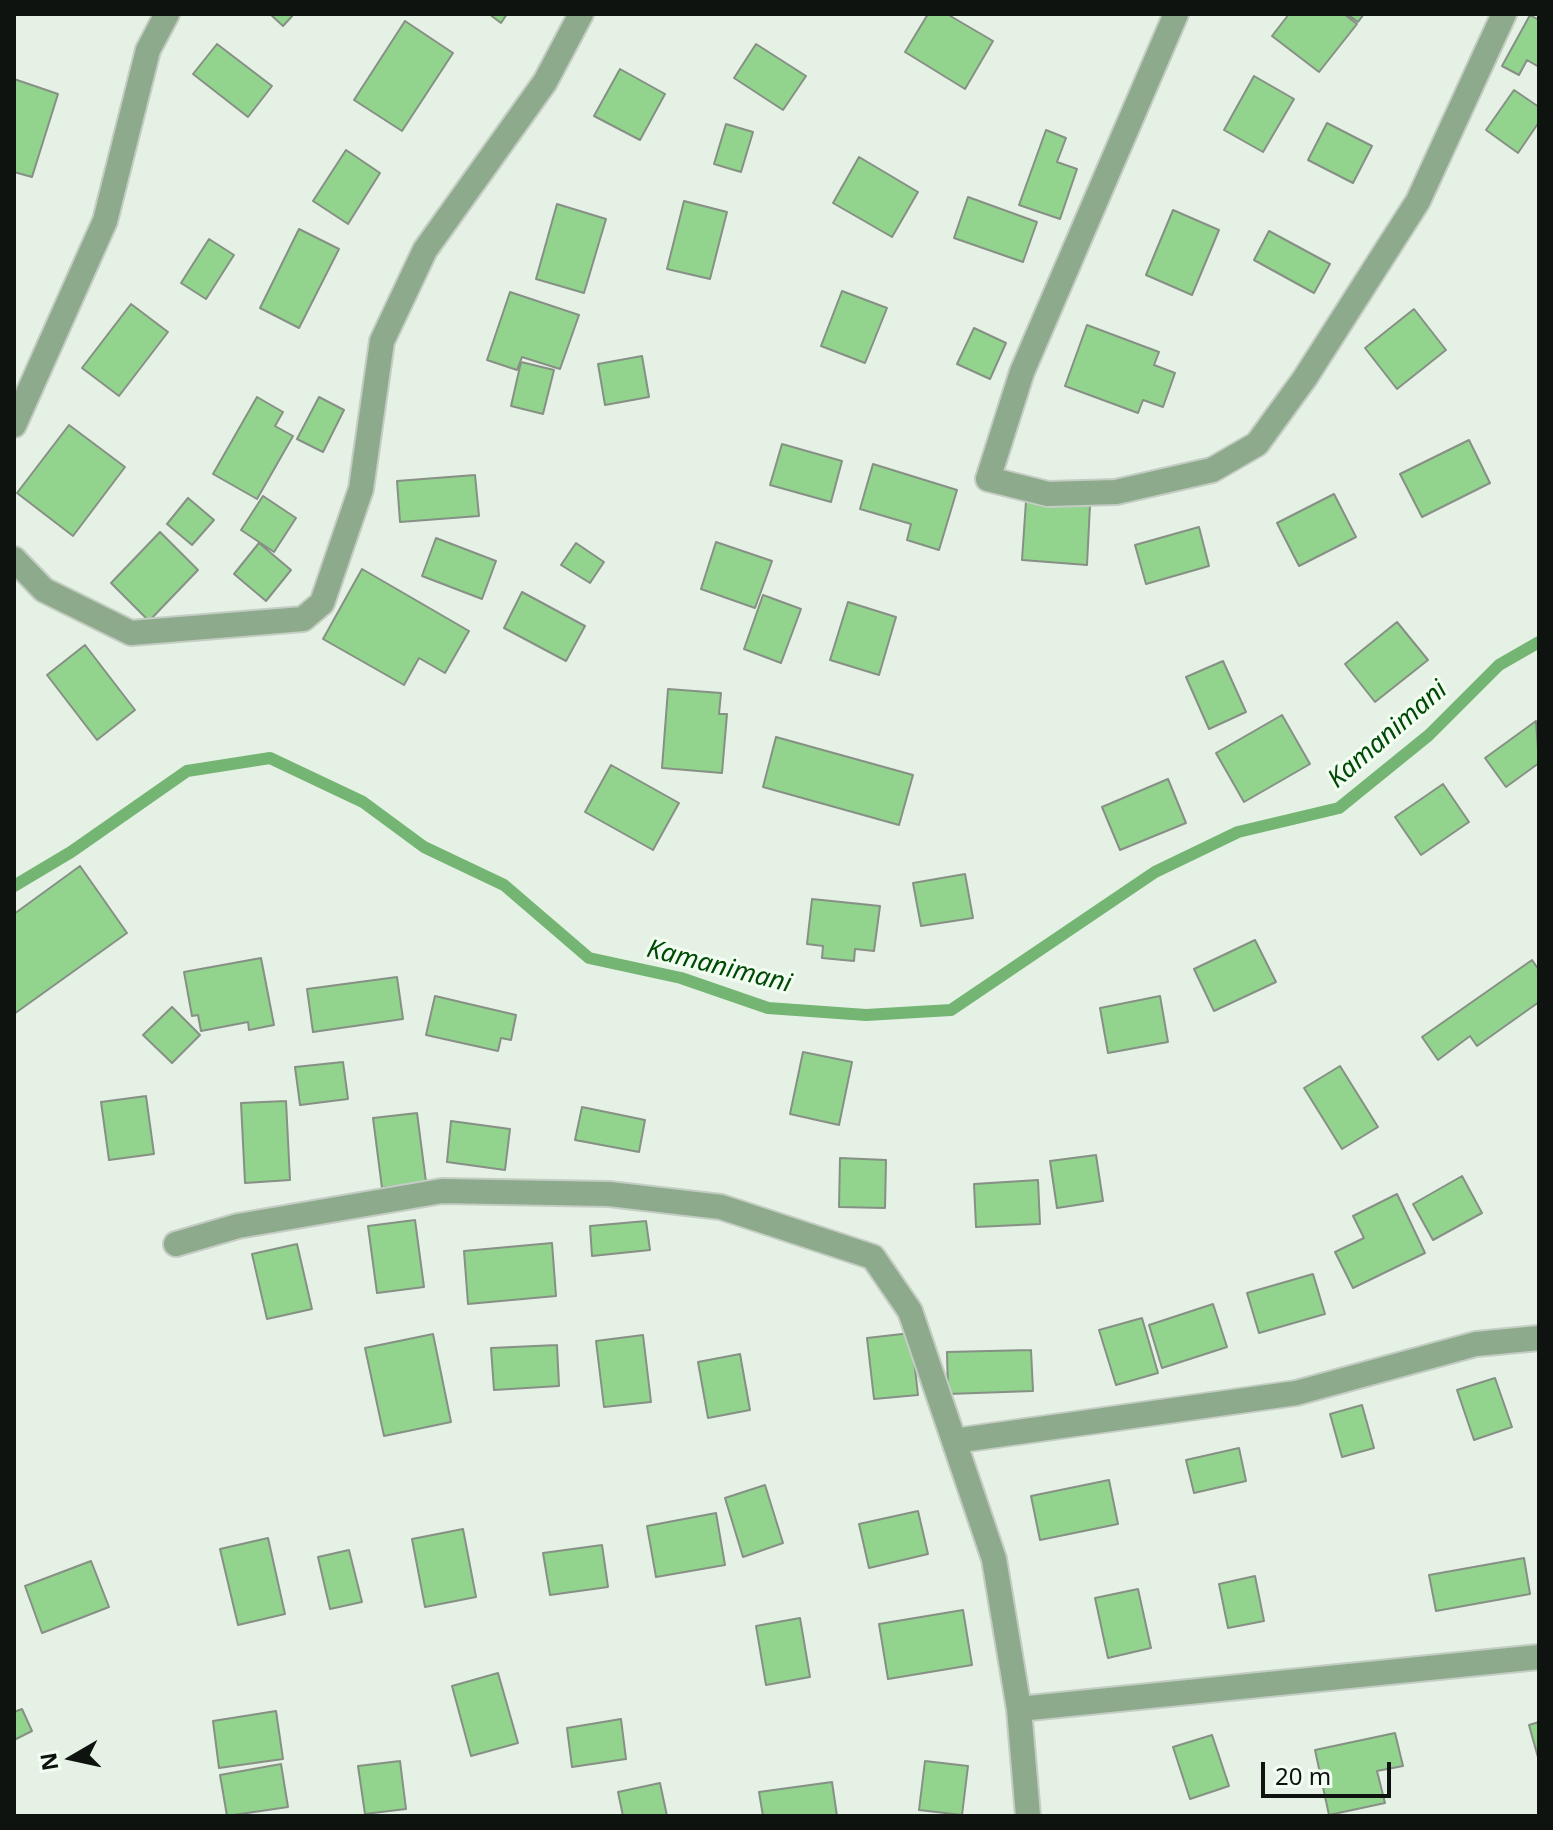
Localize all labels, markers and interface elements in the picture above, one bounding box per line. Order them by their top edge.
water label: Kamanimani [1322,675,1454,795]
water label: Kamanimani [643,934,795,1000]
north arrow [32,1718,112,1798]
scale bar [1265,1746,1395,1796]
text: N [32,1751,65,1773]
text: 20 m [1275,1759,1331,1792]

